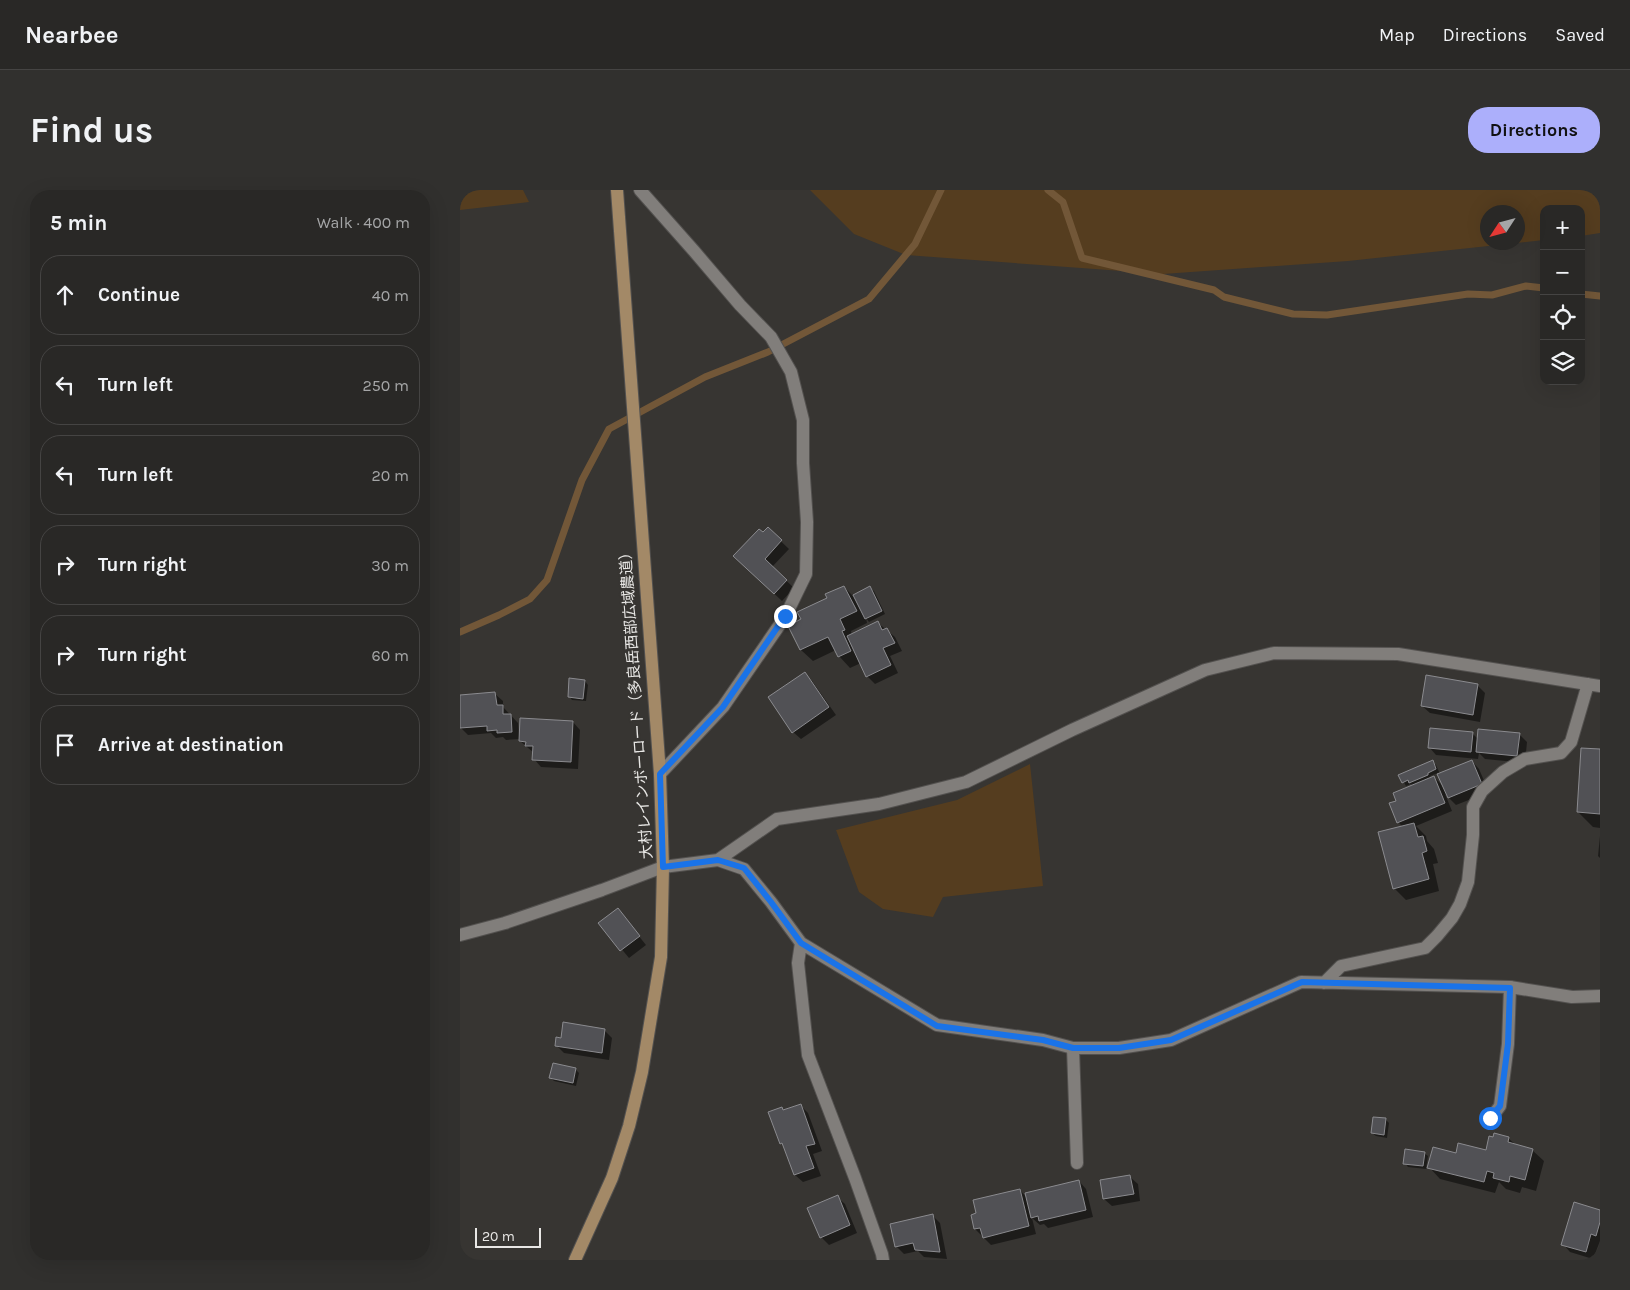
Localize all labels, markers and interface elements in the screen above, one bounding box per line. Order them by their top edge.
text: Nearbee [25,21,119,49]
text: Map [1379,24,1415,46]
text: Directions [1443,24,1527,46]
text: Saved [1555,24,1605,46]
button: Directions [1468,107,1600,153]
text: Find us [30,110,153,151]
north arrow [1480,205,1525,250]
map controls [1540,205,1585,385]
button: + [1540,205,1585,250]
text: 5 min [50,211,107,235]
text: Walk · 400 m [317,213,410,232]
button: − [1540,250,1585,295]
icon: ahead [51,281,79,309]
text: Continue [98,284,180,306]
text: 40 m [372,286,409,305]
button: locate [1540,295,1585,340]
button: layers [1540,340,1585,385]
icon: left [51,371,79,399]
text: Turn left [98,374,173,396]
text: 250 m [362,376,409,395]
icon: left [51,461,79,489]
text: Turn left [98,464,173,486]
text: 20 m [371,466,409,485]
street label: 大村レインボーロード（多良岳西部広域農道） [616,544,656,860]
icon: right [51,551,79,579]
text: Turn right [98,554,187,576]
text: 30 m [371,556,409,575]
route end [774,605,797,628]
icon: right [51,641,79,669]
text: Turn right [98,644,187,666]
text: 60 m [372,646,409,665]
icon: arrive [51,731,79,759]
text: Arrive at destination [98,734,284,756]
route start [1479,1107,1502,1130]
scale bar [475,1225,541,1248]
text: 20 m [482,1228,515,1245]

